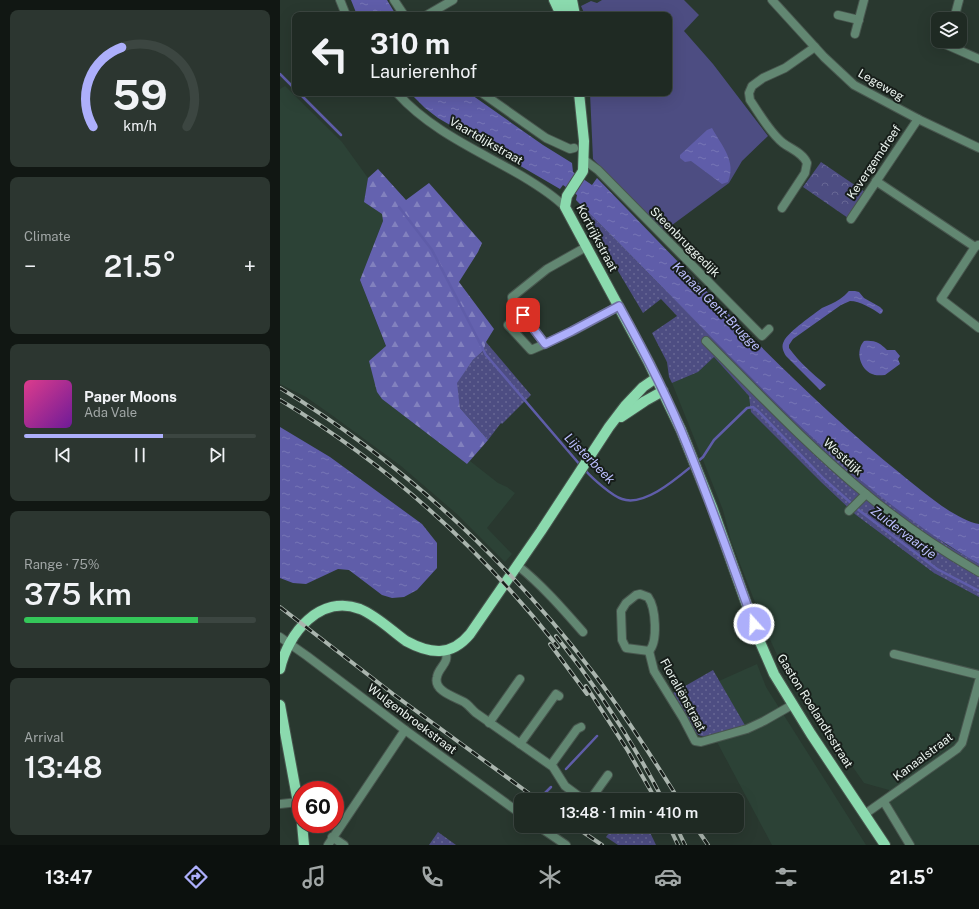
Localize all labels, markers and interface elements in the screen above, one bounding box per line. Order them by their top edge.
map controls [931,12,967,48]
button: layers [931,12,967,48]
text: 310 m [370,27,450,60]
icon: left [304,28,356,80]
text: Laurierenhof [370,61,477,82]
street label: Legeweg [855,66,907,104]
text: 59 [112,69,168,118]
street label: Vaartdijkstraat [447,114,526,168]
text: km/h [123,116,157,133]
street label: Kevergemdreef [844,122,904,202]
street label: Kortrijkstraat [573,202,621,274]
street label: Steenbruggedijk [647,204,723,280]
text: Climate [24,229,71,244]
text: 21.5° [104,248,176,284]
text: − [24,253,36,279]
text: + [244,253,256,279]
water label: Kanaal Gent-Brugge [669,259,764,354]
pin [506,298,540,332]
icon: arrive [512,304,534,326]
text: Paper Moons [84,388,177,405]
text: Ada Vale [84,405,137,420]
water label: Lijsterbeek [561,430,618,487]
street label: Westdijk [820,436,866,479]
icon: previous [52,444,74,466]
icon: pause [129,444,151,466]
icon: next [206,444,228,466]
water label: Zuidervaartje [868,503,939,562]
text: Range · 75% [24,557,100,572]
text: 375 km [24,576,132,612]
position arrow [733,603,775,645]
street label: Gaston Roelandtsstraat [774,651,856,771]
street label: Floraliënstraat [657,656,709,734]
street label: Wulgenbroekstraat [365,681,460,757]
text: Arrival [24,730,64,745]
street label: Kanaalstraat [890,730,956,784]
text: 13:48 [24,749,103,785]
speed limit sign: 60 [292,781,344,833]
text: 13:48 · 1 min · 410 m [560,804,698,821]
icon: directions [182,863,210,891]
icon: music [300,863,328,891]
icon: phone [418,863,446,891]
icon: climate [536,863,564,891]
icon: car [654,863,682,891]
icon: filters [772,863,800,891]
text: 13:47 [45,867,92,888]
text: 21.5° [889,867,934,888]

